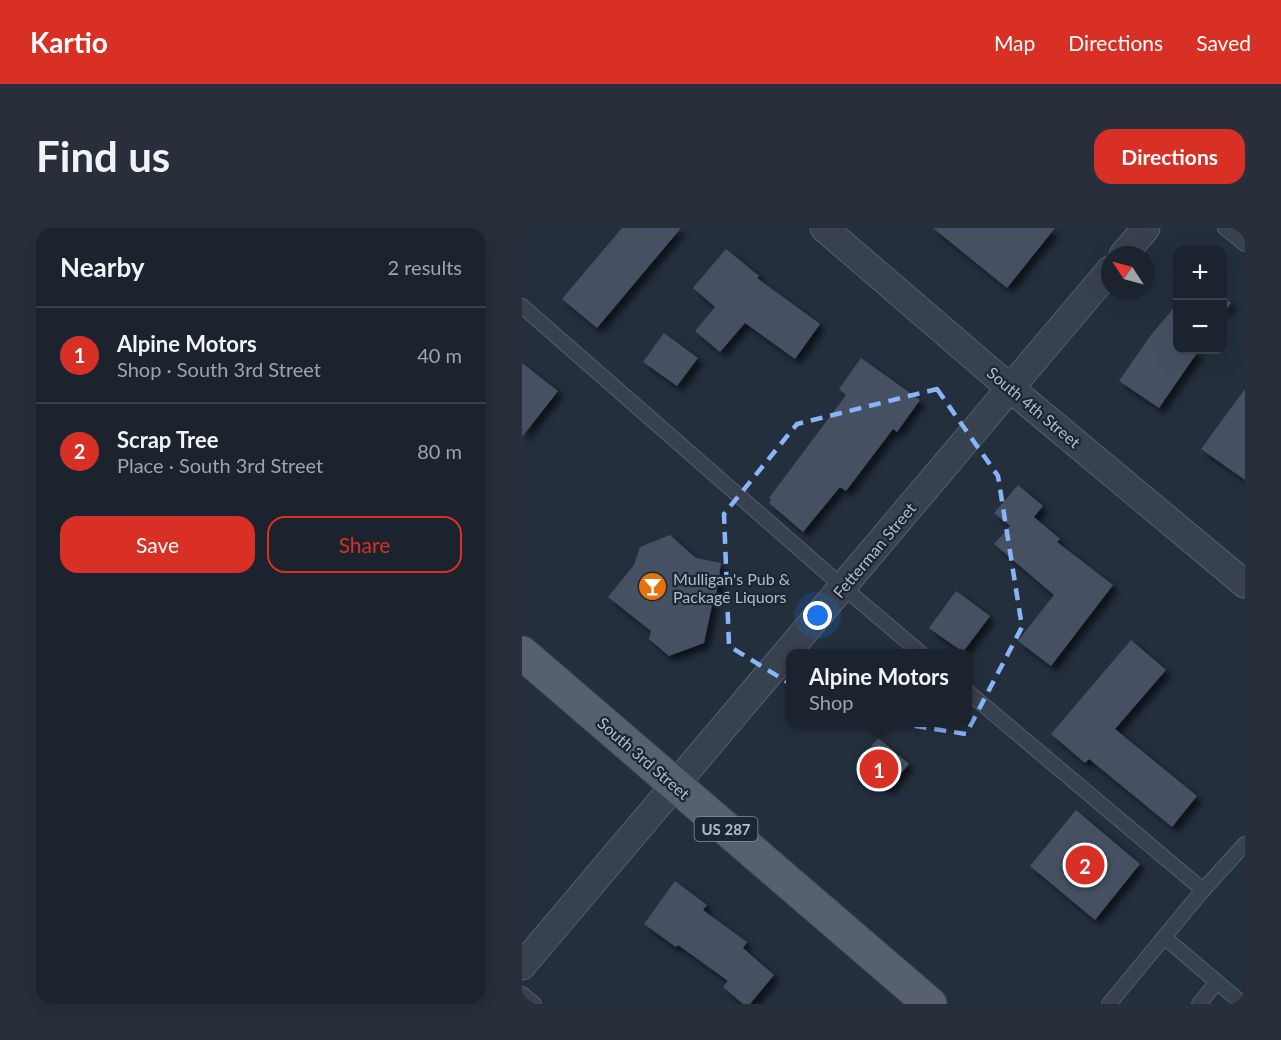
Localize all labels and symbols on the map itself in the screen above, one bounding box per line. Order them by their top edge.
north arrow [1101,246,1155,300]
street label: South 4th Street [984,363,1085,452]
street label: Fetterman Street [829,498,919,601]
place label: Mulligan's Pub & Package Liquors [673,569,791,606]
bar icon: Mulligan's Pub & Package Liquors [636,571,668,603]
your location [803,601,832,630]
street label: South 3rd Street [594,713,694,803]
pin: 1 [860,746,898,792]
road number: US 287 [694,817,758,841]
pin: 2 [1066,842,1104,888]

